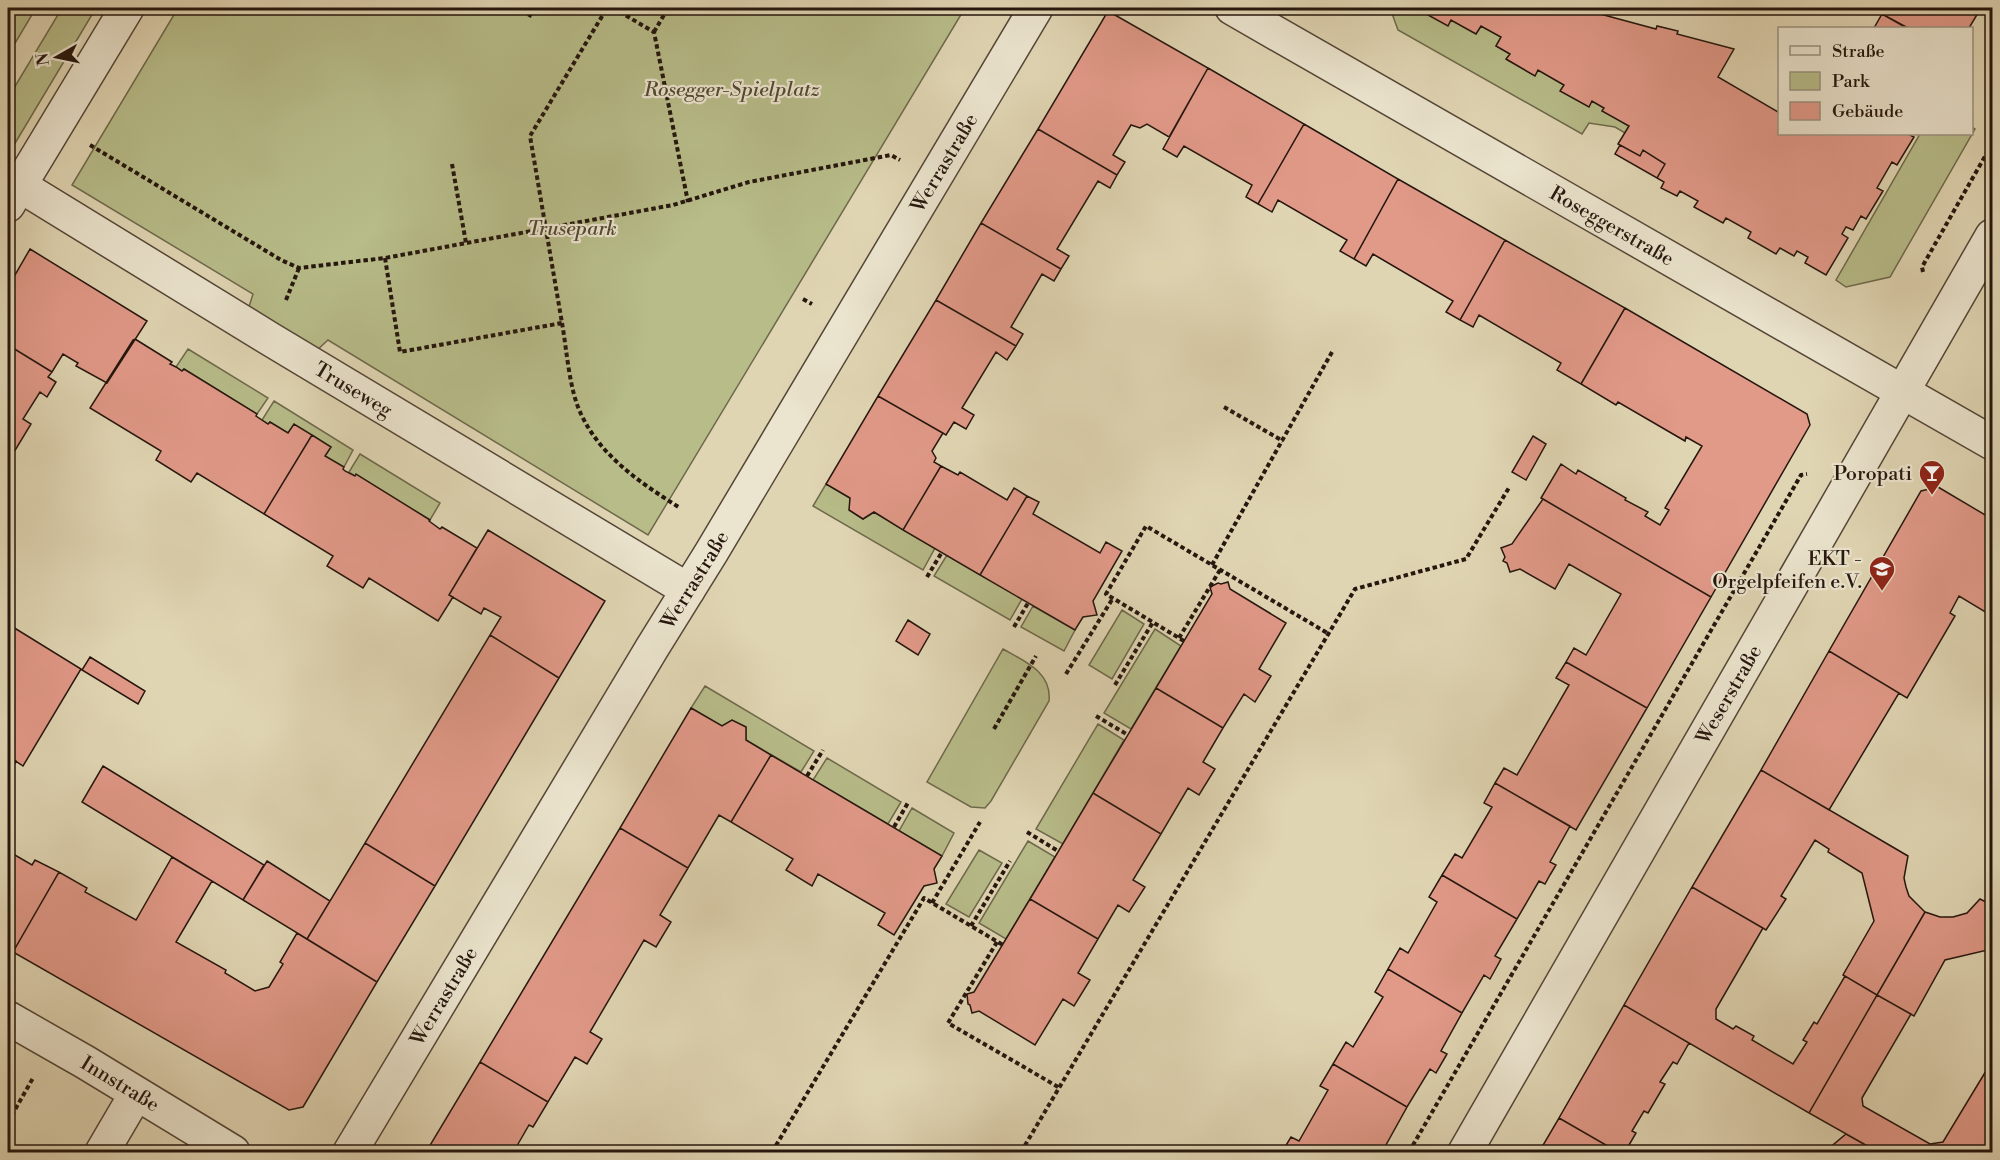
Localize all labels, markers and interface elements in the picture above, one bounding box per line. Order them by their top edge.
north arrow [27,27,87,87]
legend [1778,27,1973,135]
text: Straße [1832,40,1885,63]
text: N [32,51,54,67]
text: Park [1832,70,1871,93]
park label: Rosegger-Spielplatz [643,78,821,103]
text: Gebäude [1832,100,1903,123]
street label: Werrastraße [906,109,984,218]
street label: Roseggerstraße [1545,181,1678,272]
park label: Trusepark [527,217,617,242]
street label: Truseweg [309,357,397,424]
bar icon: Poropati [1917,458,1947,496]
place label: Poropati [1833,462,1912,487]
street label: Werrastraße [655,527,735,635]
place label: EKT - Orgelpfeifen e.V. [1712,547,1862,595]
school or university icon: EKT - Orgelpfeifen e.V. [1867,554,1897,592]
street label: Weserstraße [1691,641,1768,750]
street label: Werrastraße [405,943,484,1051]
street label: Innstraße [76,1051,163,1118]

